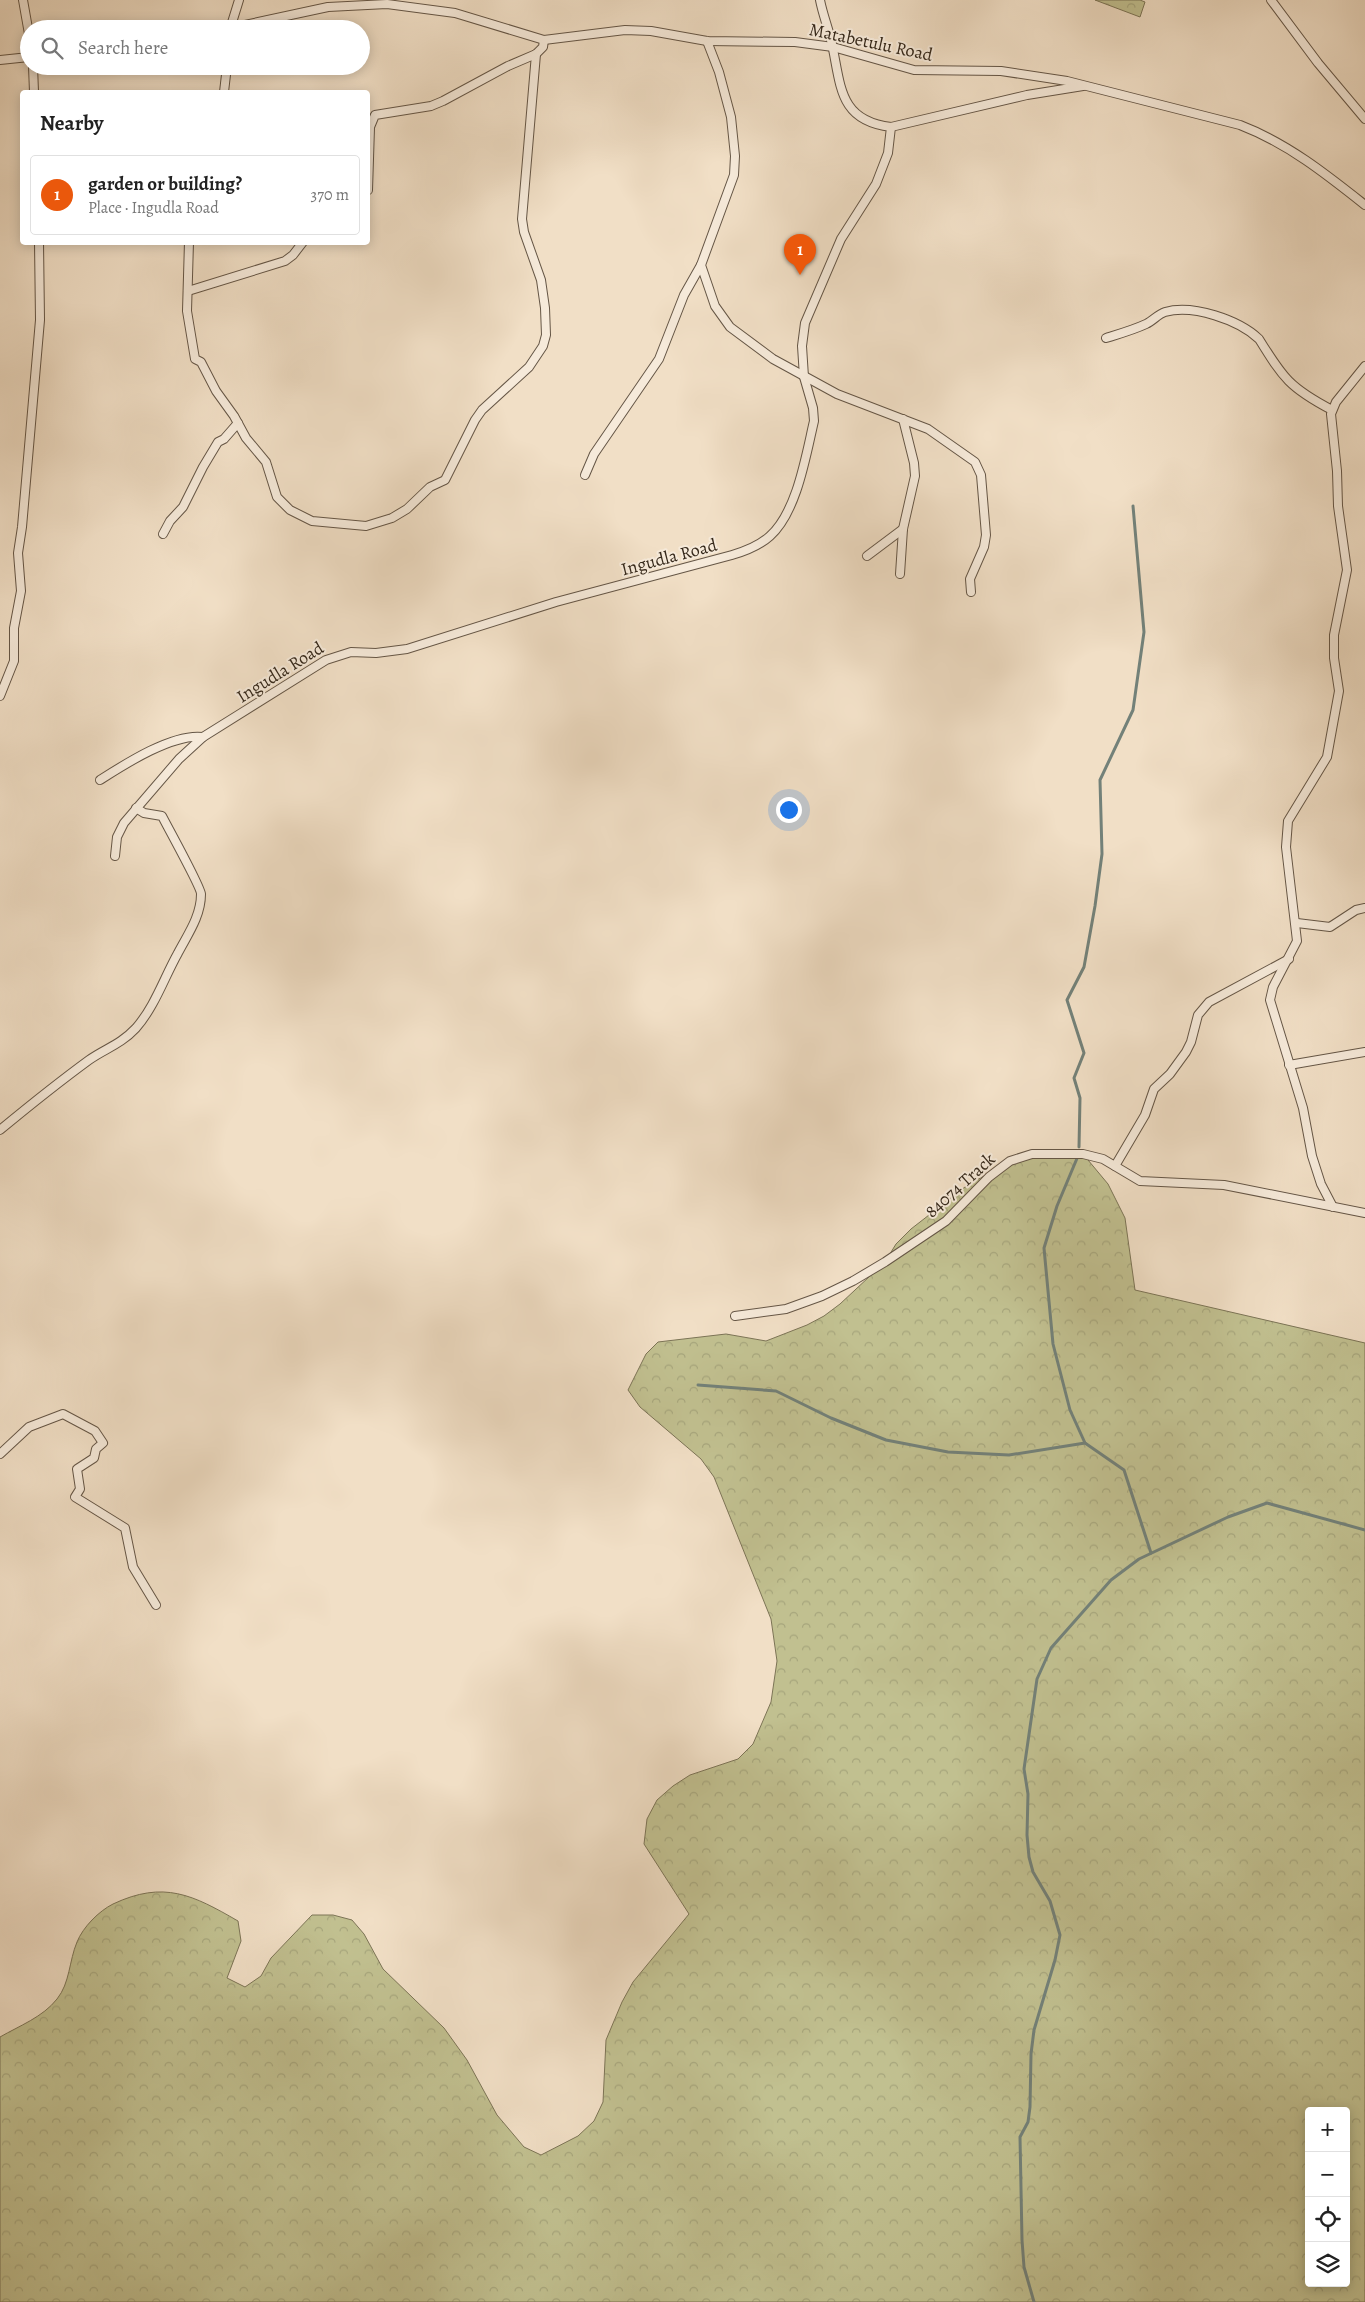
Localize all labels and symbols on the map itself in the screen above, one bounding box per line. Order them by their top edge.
street label: Matabetulu Road [807,17,935,67]
pin: 1 [784,234,816,275]
street label: Ingudla Road [618,533,720,581]
street label: Ingudla Road [232,636,328,708]
your location [776,797,802,823]
street label: 84074 Track [920,1147,1000,1223]

